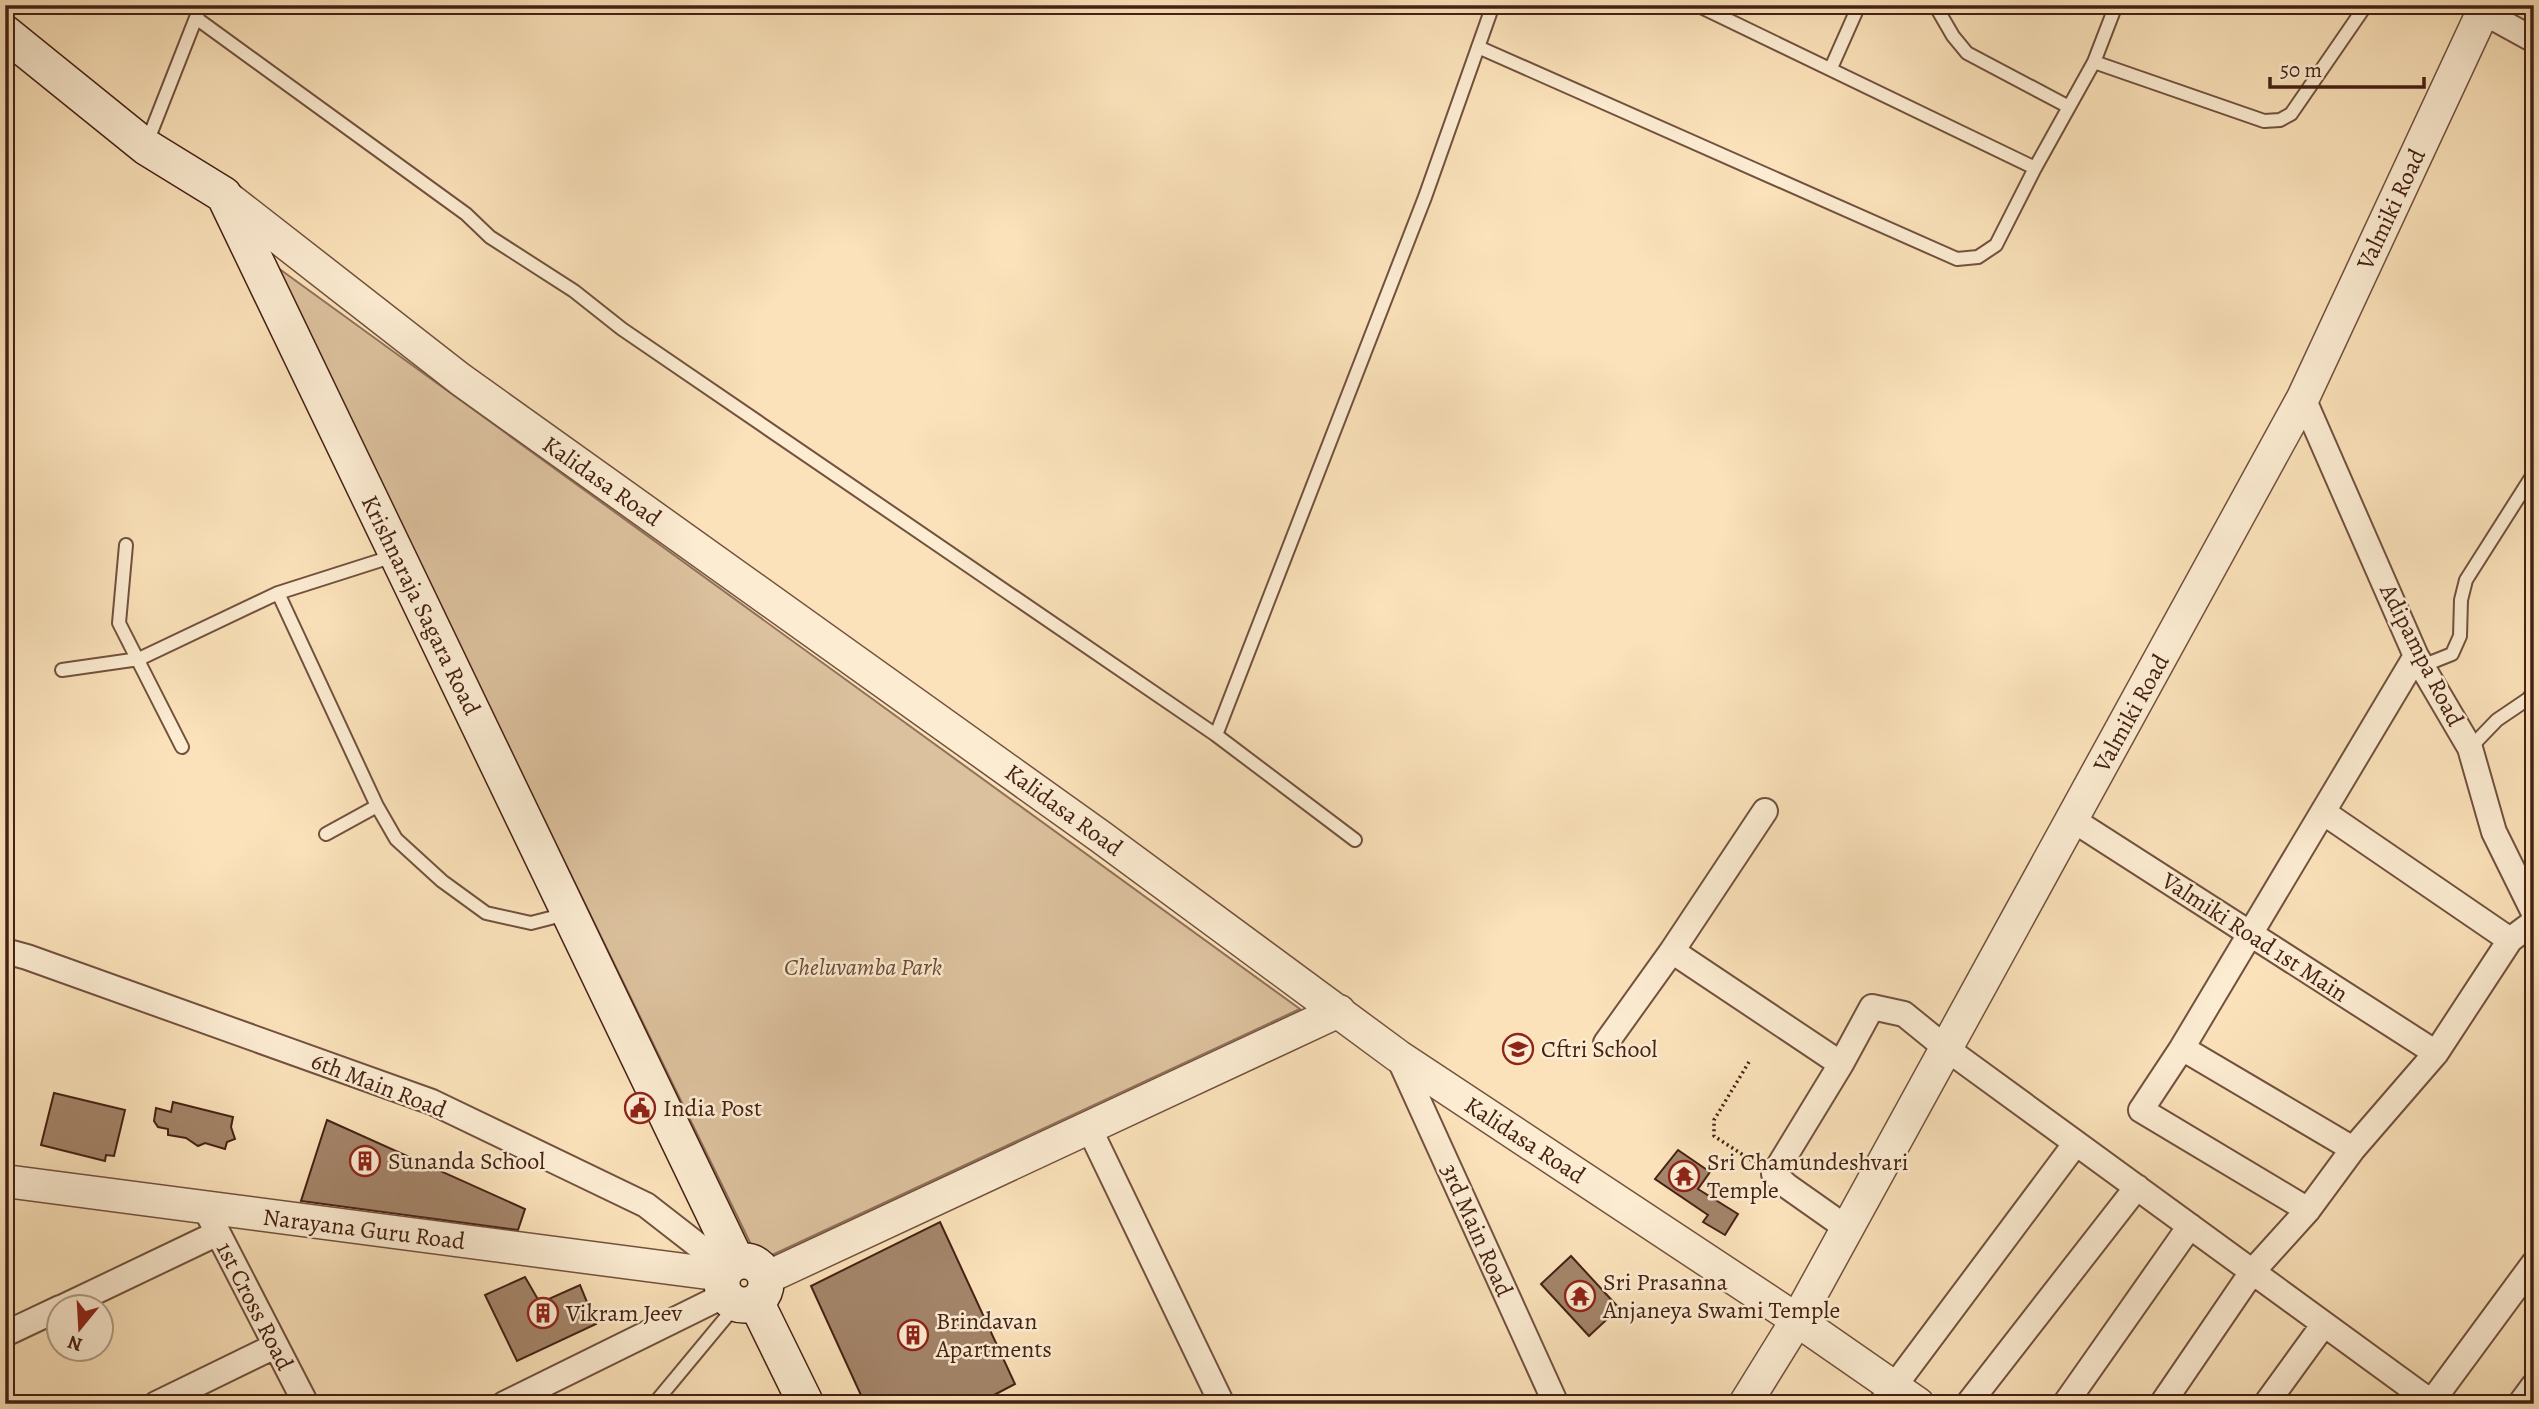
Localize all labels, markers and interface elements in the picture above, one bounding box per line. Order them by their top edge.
scale bar [2270,46,2424,90]
text: 50 m [2280,56,2322,84]
street label: Valmiki Road [2349,143,2433,276]
street label: Kalidasa Road [536,428,668,534]
street label: Krishnaraja Sagara Road [354,490,488,720]
street label: Adipampa Road [2372,577,2472,732]
street label: Valmiki Road [2085,648,2177,778]
street label: Kalidasa Road [999,756,1129,864]
street label: Valmiki Road 1st Main [2155,864,2354,1009]
park label: Cheluvamba Park [784,951,942,983]
school or university icon: Cftri School [1501,1032,1535,1066]
place label: Cftri School [1541,1033,1657,1065]
street label: 6th Main Road [307,1045,451,1126]
street label: Kalidasa Road [1458,1089,1592,1191]
public building icon: India Post [623,1091,657,1125]
place label: India Post [663,1092,762,1124]
building icon: Sunanda School [348,1144,382,1178]
place label: Sunanda School [388,1145,545,1177]
place label: Sri Chamundeshvari Temple [1707,1146,1908,1206]
street label: 3rd Main Road [1433,1158,1521,1302]
temple icon: Sri Chamundeshvari Temple [1667,1159,1701,1193]
street label: Narayana Guru Road [261,1201,467,1257]
street label: 1st Cross Road [209,1236,301,1376]
place label: Sri Prasanna Anjaneya Swami Temple [1602,1266,1840,1326]
temple icon: Sri Prasanna Anjaneya Swami Temple [1563,1279,1597,1313]
north arrow [46,1294,116,1364]
building icon: Vikram Jeev [526,1296,560,1330]
place label: Vikram Jeev [565,1297,683,1329]
place label: Brindavan Apartments [935,1305,1052,1365]
building icon: Brindavan Apartments [896,1318,930,1352]
text: N [64,1329,86,1358]

